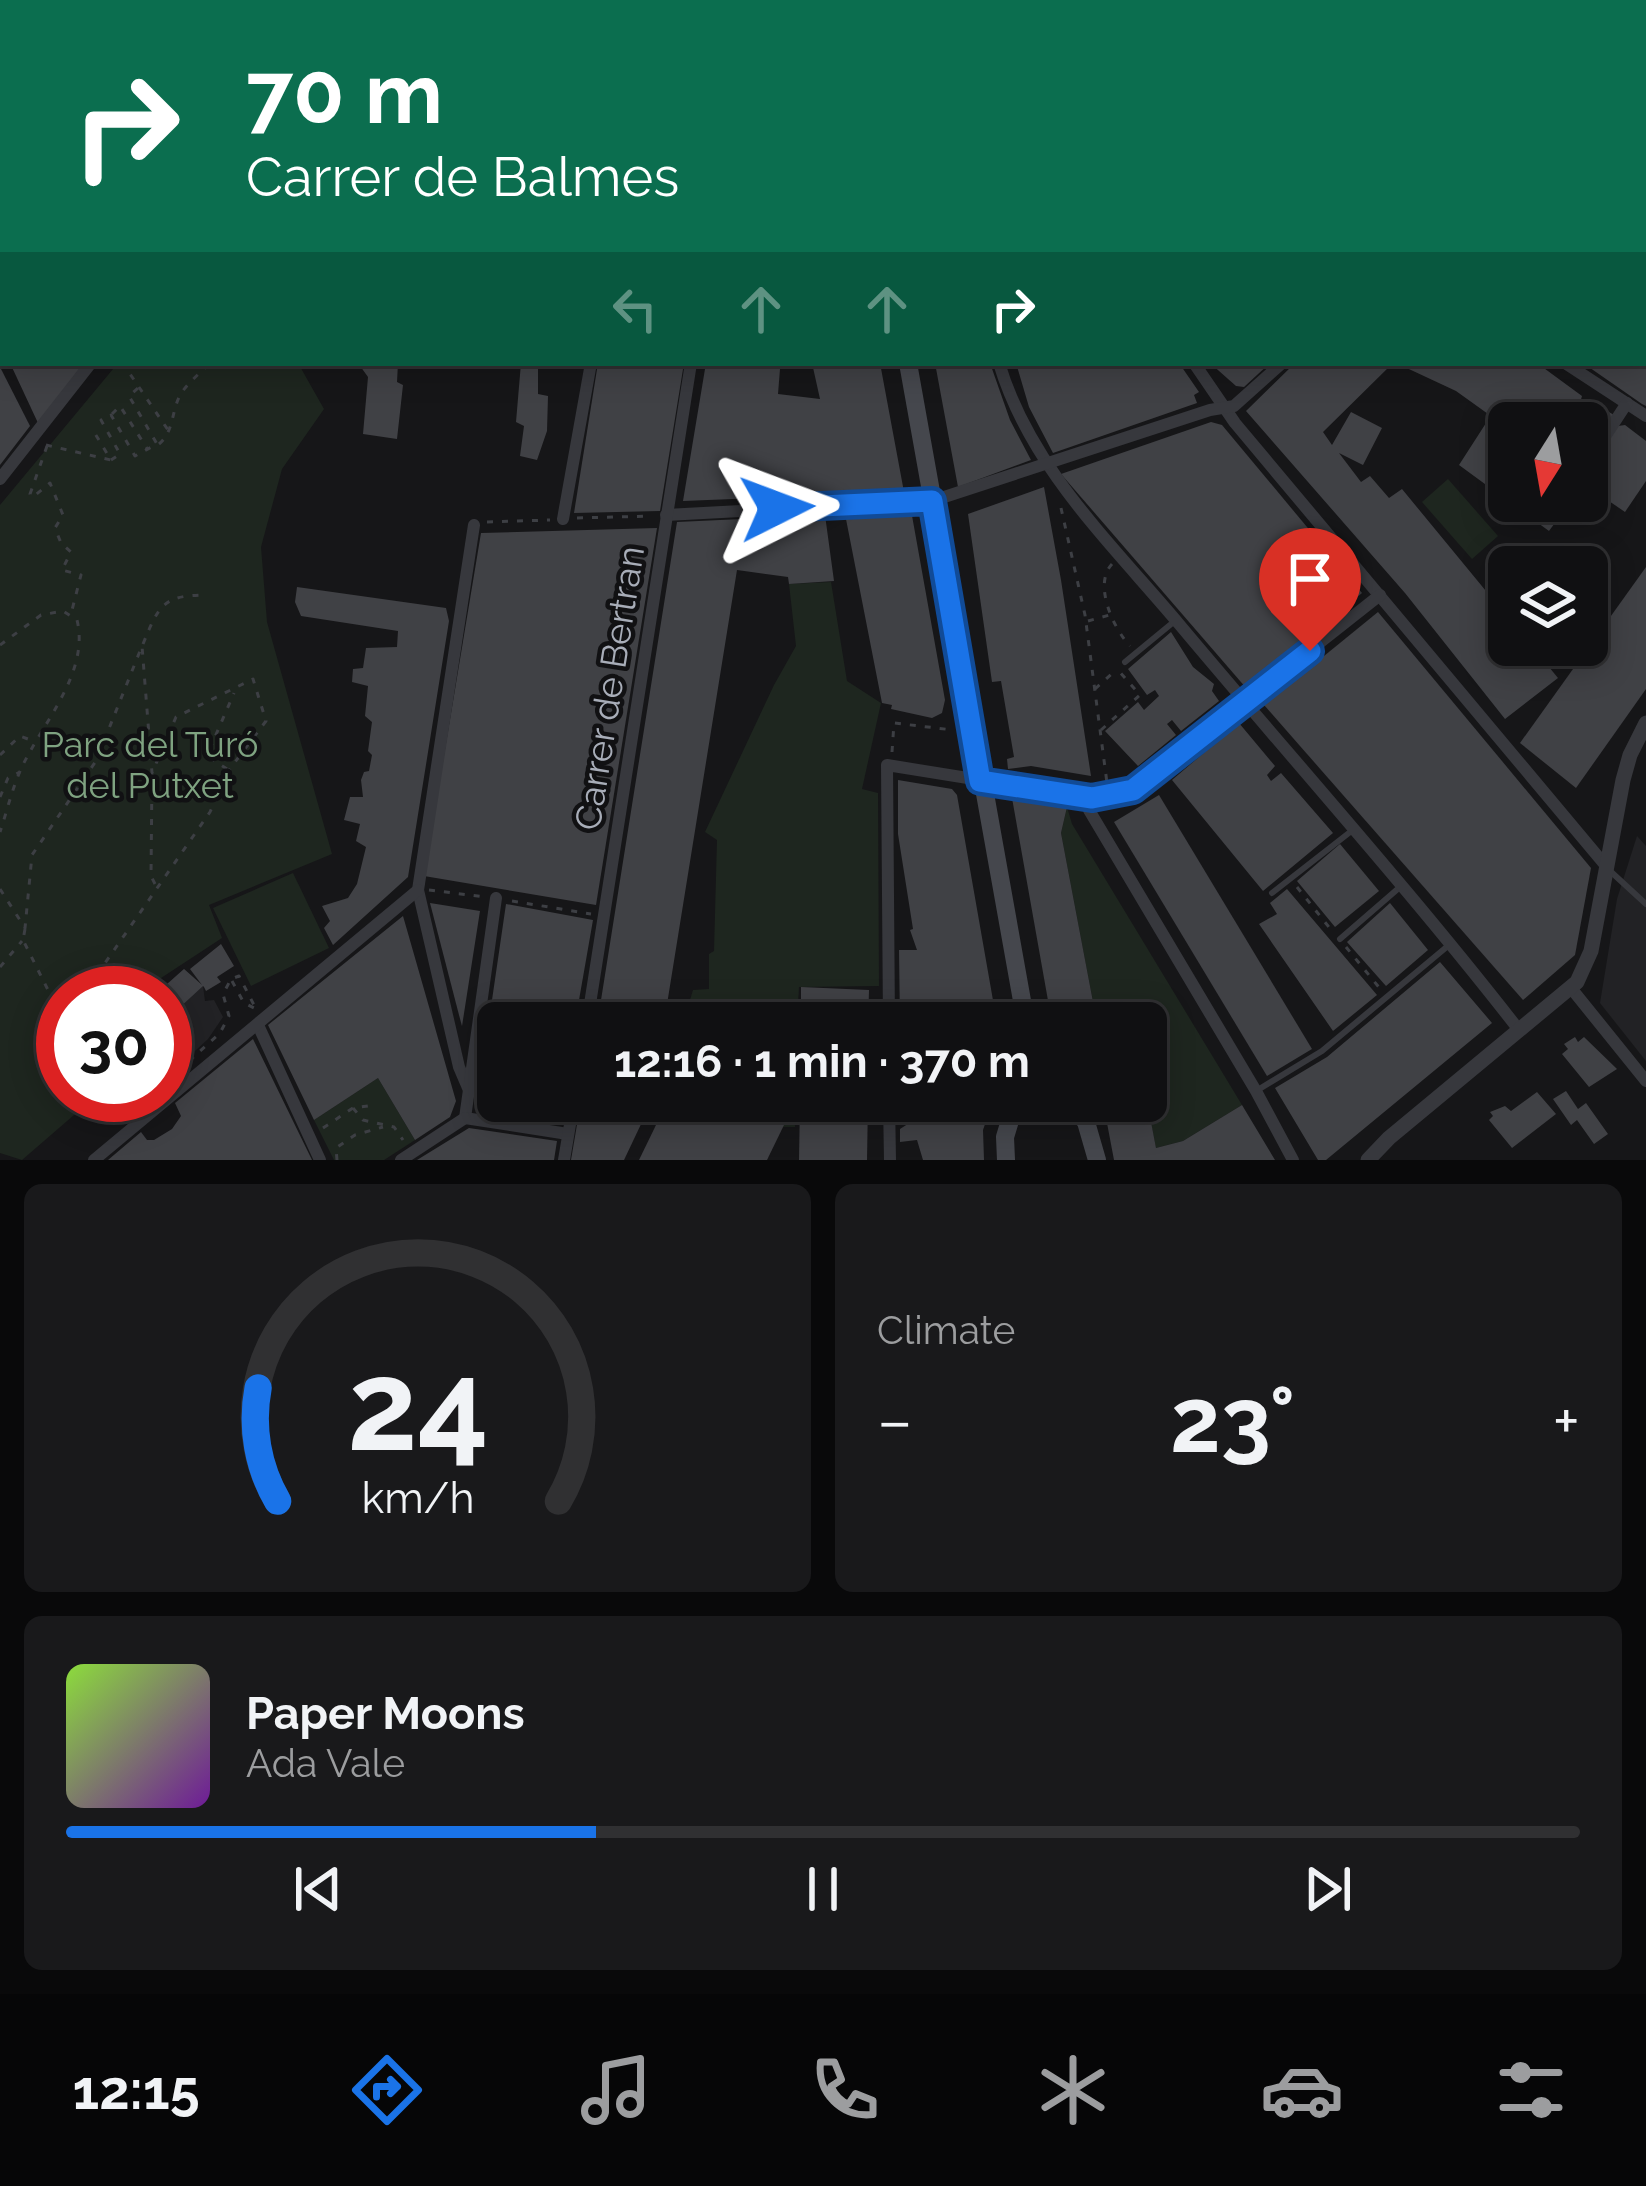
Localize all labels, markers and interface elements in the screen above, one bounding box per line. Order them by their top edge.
text: 70 m [246,44,443,143]
icon: right [48,48,204,204]
text: Carrer de Balmes [246,145,679,209]
icon: left [602,276,668,342]
icon: ahead [728,276,794,342]
icon: ahead [854,276,920,342]
icon: right [980,276,1046,342]
north arrow [1488,402,1608,522]
map controls [1488,402,1608,666]
position arrow [714,445,840,571]
pin [1259,528,1361,651]
street label: Carrer de Bertran [566,543,652,833]
icon: arrive [1277,546,1343,612]
button: layers [1488,546,1608,666]
park label: Parc del Turó del Putxet [42,723,258,806]
speed limit sign: 30 [36,966,192,1122]
text: 12:16 · 1 min · 370 m [614,1035,1030,1088]
text: Climate [877,1307,1015,1353]
text: 24 [347,1333,488,1479]
text: 23° [1170,1367,1295,1473]
text: − [877,1382,913,1459]
text: + [1553,1382,1580,1459]
text: km/h [361,1473,474,1523]
text: Paper Moons [246,1687,525,1740]
text: Ada Vale [246,1740,405,1786]
icon: previous [285,1856,351,1922]
icon: pause [790,1856,856,1922]
icon: next [1295,1856,1361,1922]
icon: directions [345,2048,429,2132]
icon: music [574,2048,658,2132]
icon: phone [803,2048,887,2132]
icon: climate [1031,2048,1115,2132]
icon: car [1260,2048,1344,2132]
icon: filters [1489,2048,1573,2132]
text: 12:15 [72,2058,200,2122]

